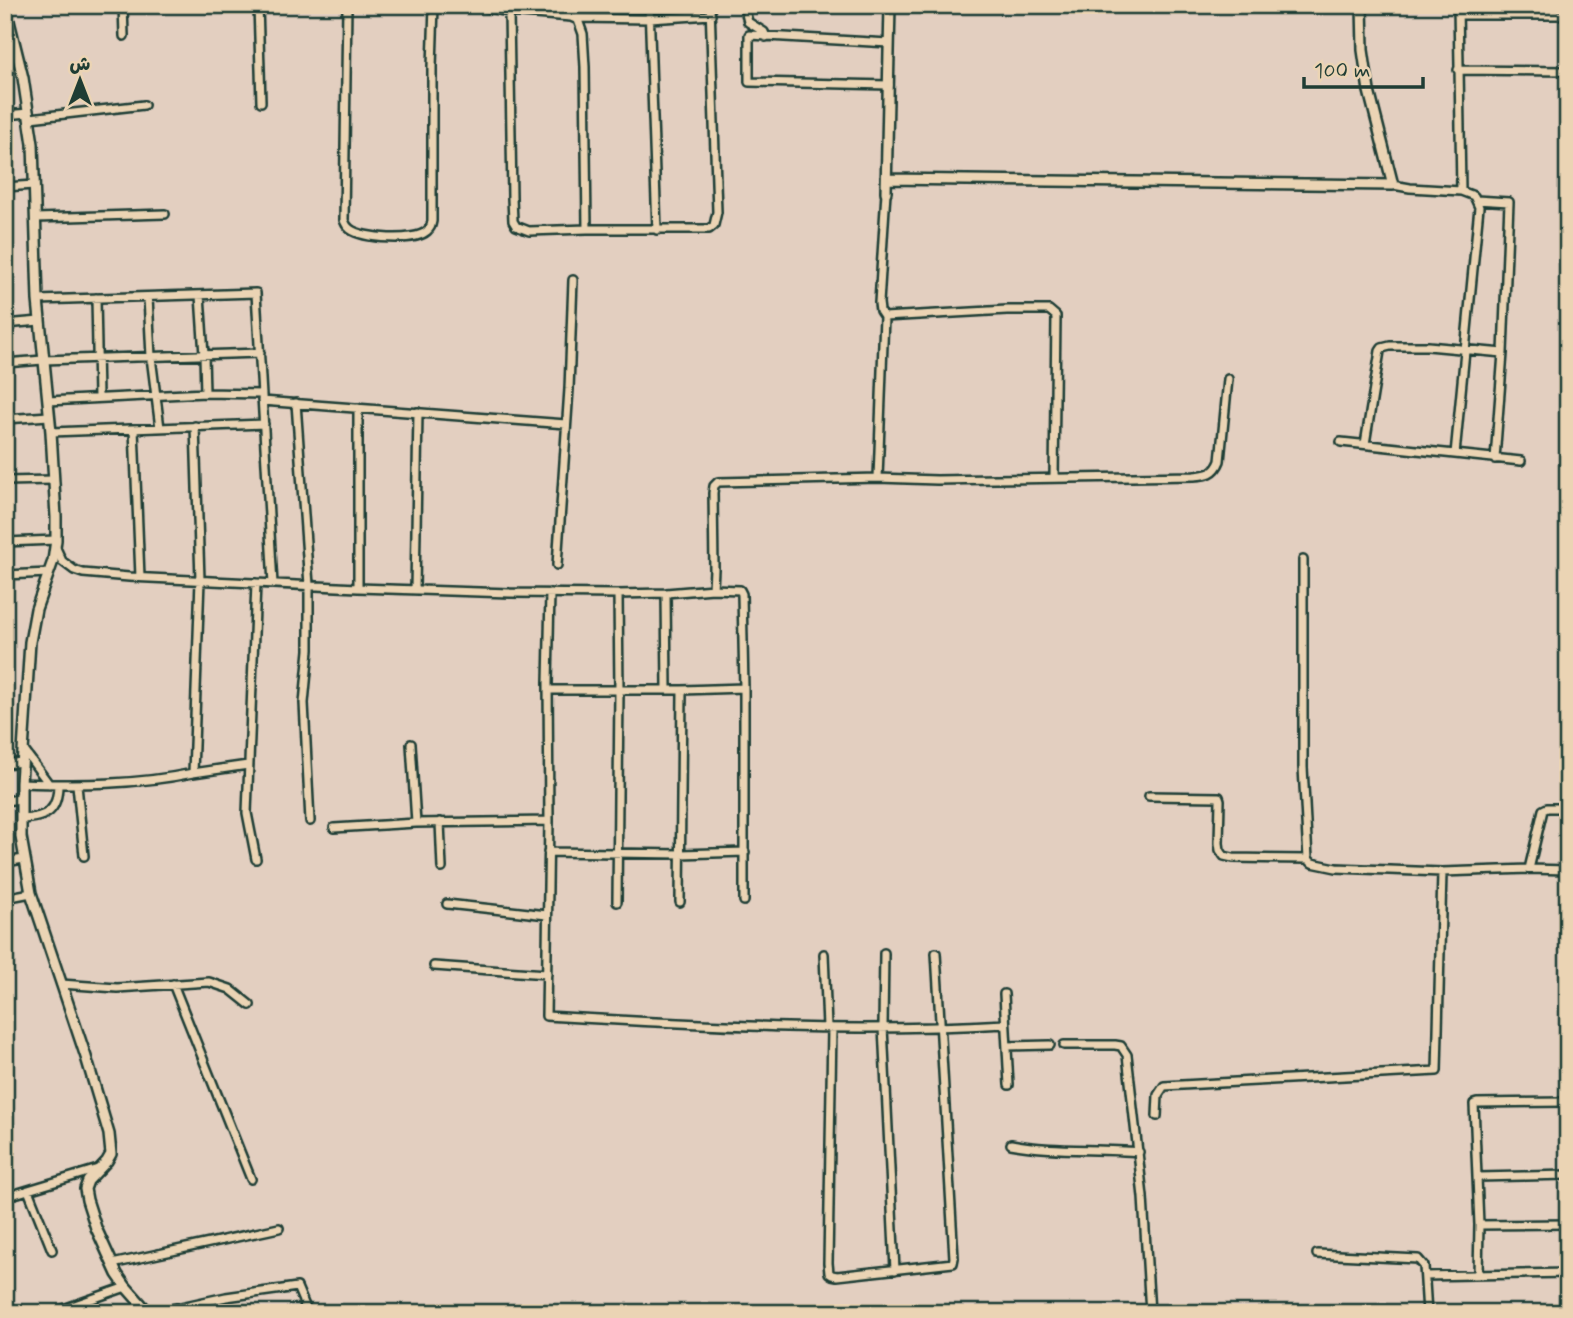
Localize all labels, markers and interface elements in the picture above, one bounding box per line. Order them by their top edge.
north arrow [46,46,116,116]
scale bar [1304,46,1422,90]
text: ش [70,52,91,77]
text: 100 m [1314,57,1370,85]

